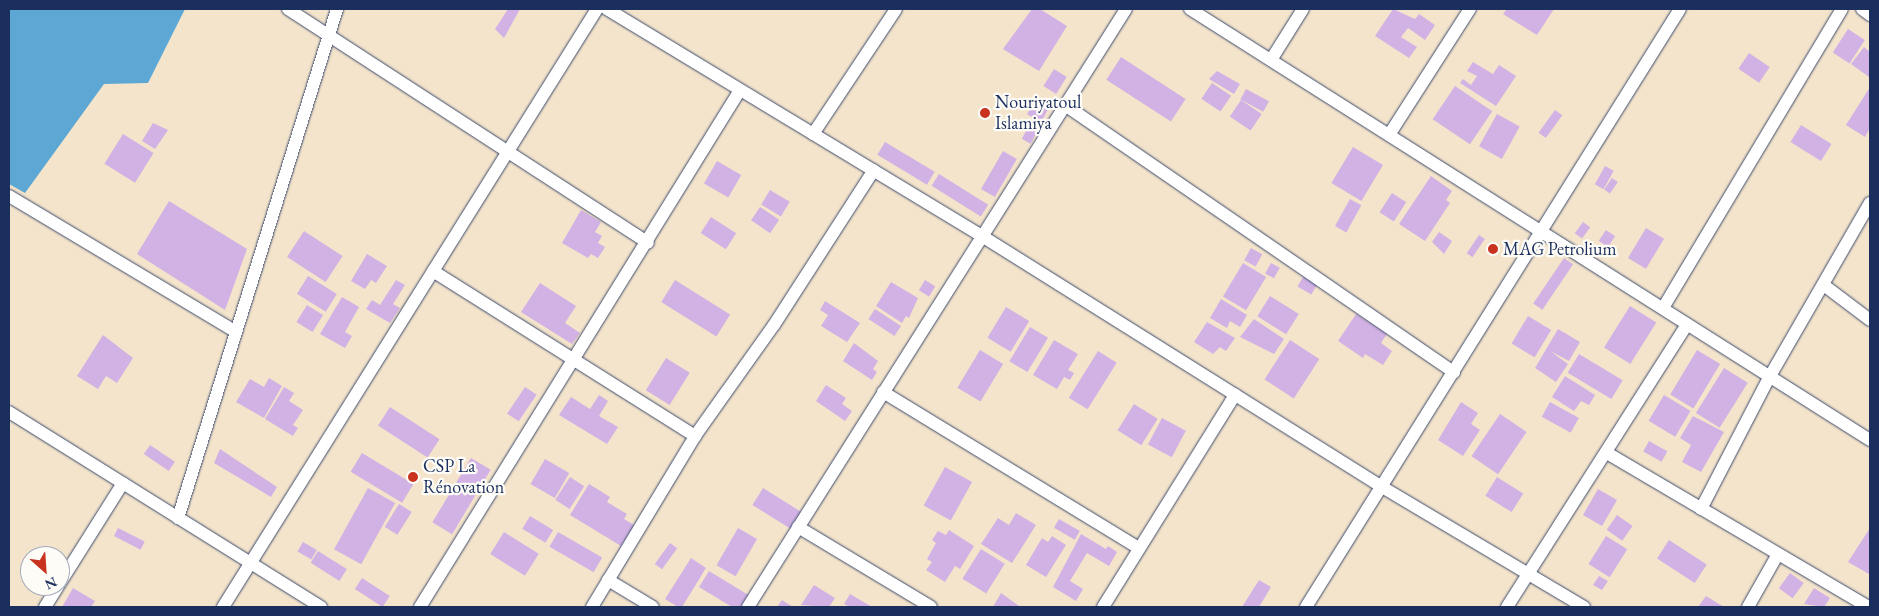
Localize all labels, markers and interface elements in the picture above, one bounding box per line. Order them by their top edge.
place label: Nouriyatoul Islamiya [995,92,1081,134]
marker: Nouriyatoul Islamiya [979,107,991,119]
place label: MAG Petrolium [1503,238,1616,260]
marker: MAG Petrolium [1487,243,1499,255]
place label: CSP La Rénovation [423,456,504,498]
marker: CSP La Rénovation [407,471,419,483]
north arrow [20,546,70,596]
text: N [42,573,60,594]

